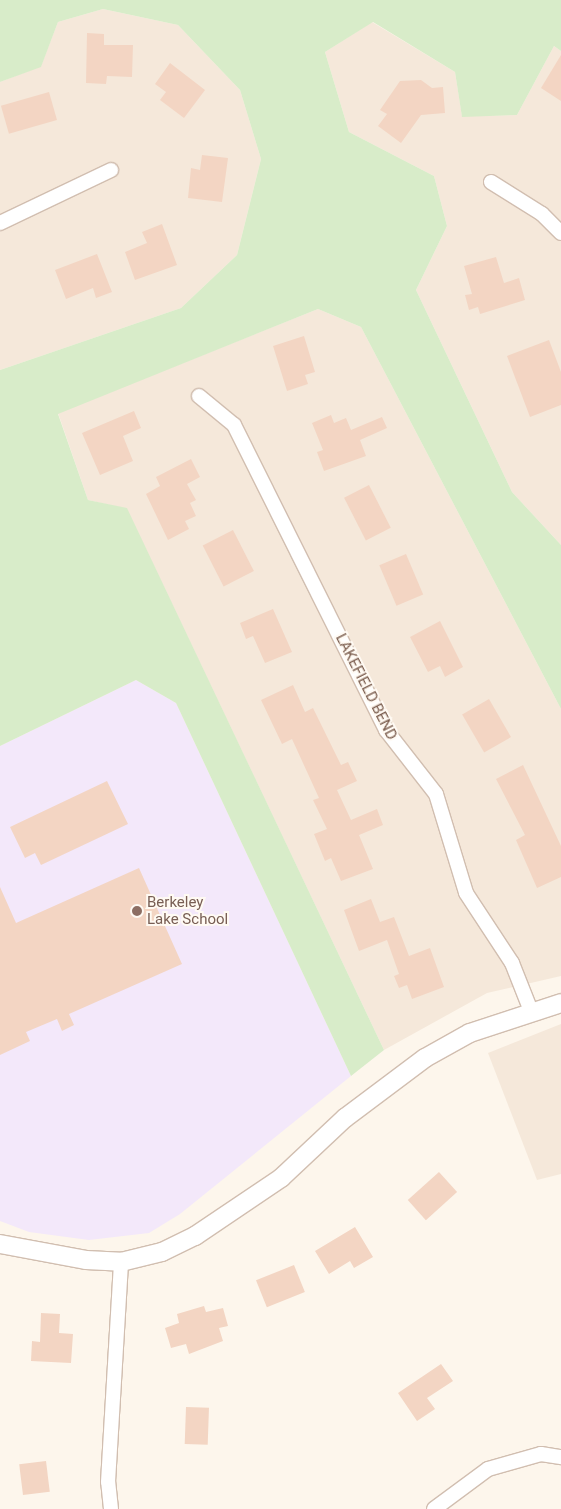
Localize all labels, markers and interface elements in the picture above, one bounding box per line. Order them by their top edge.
street label: LAKEFIELD BEND [331,631,401,743]
place label: Berkeley Lake School [147,893,228,928]
marker: Berkeley Lake School [131,905,143,917]

